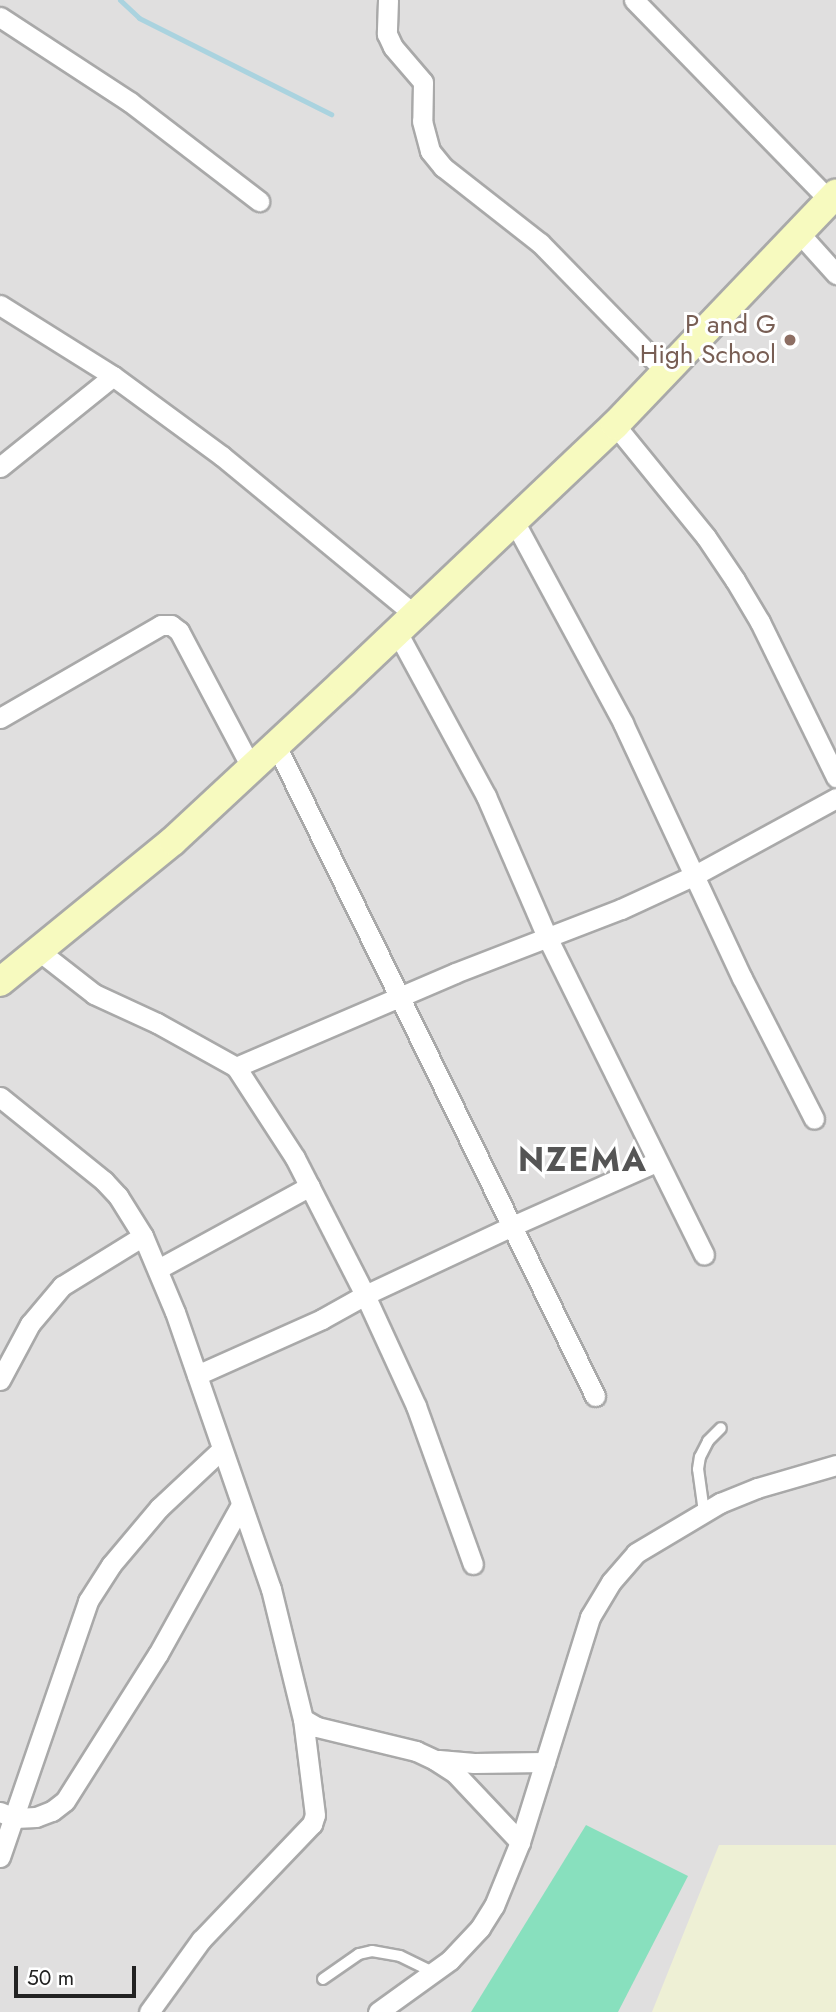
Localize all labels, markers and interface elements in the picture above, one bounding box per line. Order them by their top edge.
place label: P and G High School [640,309,776,370]
marker: P and G High School [782,332,798,348]
district label: NZEMA [519,1140,647,1180]
scale bar [18,1952,140,1996]
text: 50 m [27,1963,74,1993]

